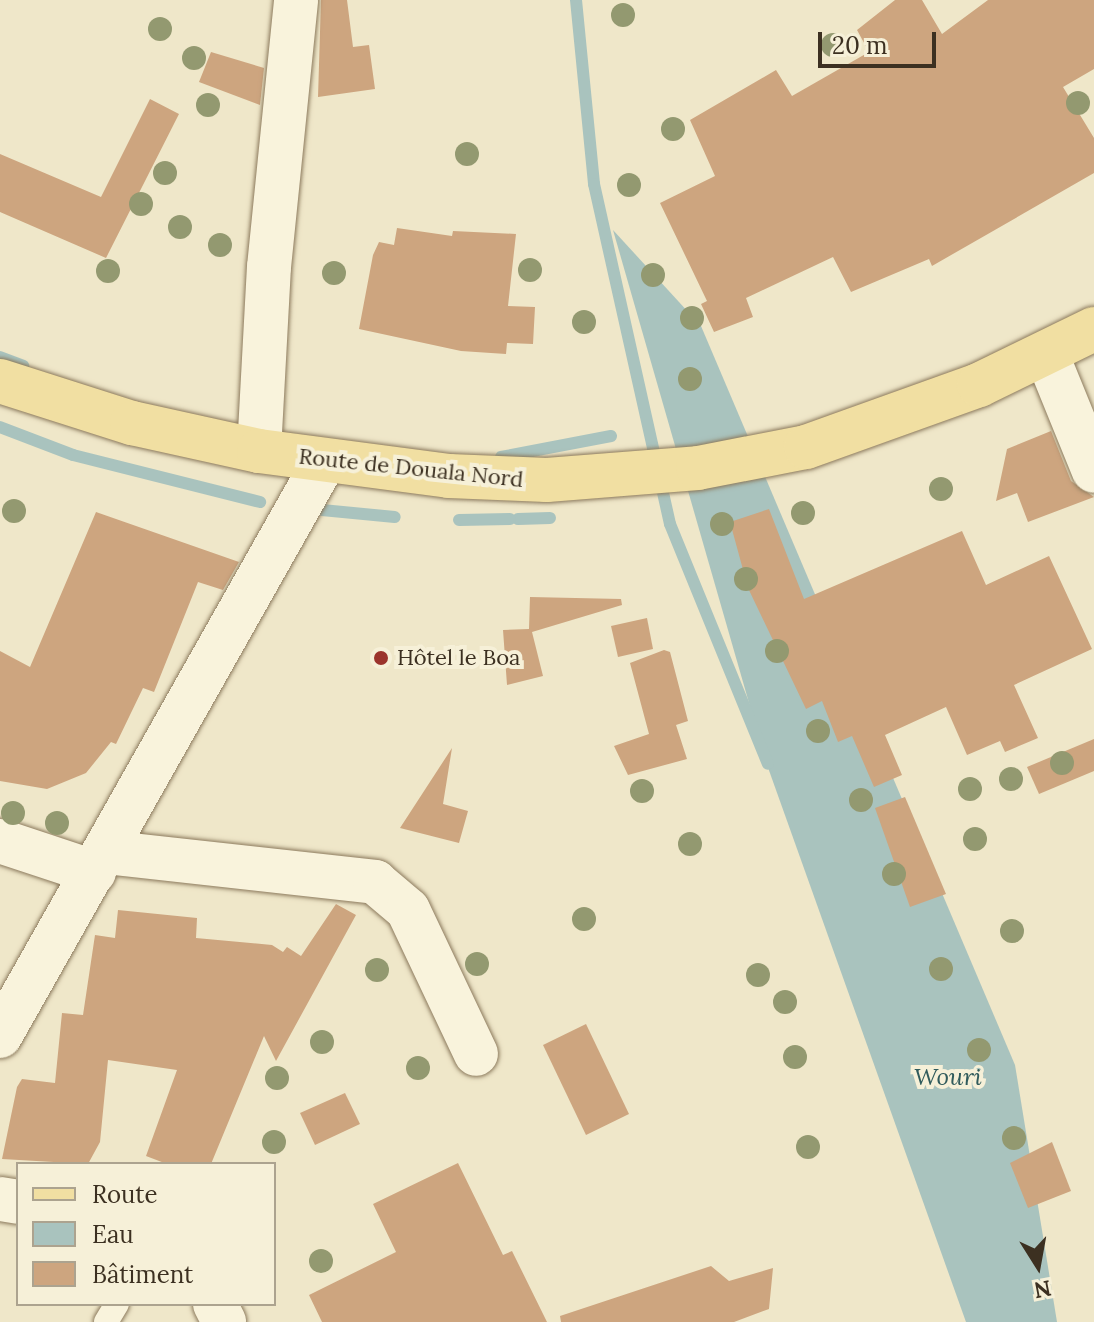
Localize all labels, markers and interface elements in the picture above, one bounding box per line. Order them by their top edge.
scale bar [822,16,940,66]
text: 20 m [832,30,888,61]
street label: Route de Douala Nord [297,443,525,493]
place label: Hôtel le Boa [397,645,520,671]
marker: Hôtel le Boa [372,649,390,667]
water label: Wouri [914,1063,982,1091]
legend [16,1162,276,1306]
text: Route [92,1179,158,1210]
text: Eau [92,1219,134,1250]
north arrow [998,1226,1078,1306]
text: Bâtiment [92,1259,193,1290]
text: N [1032,1274,1054,1305]

